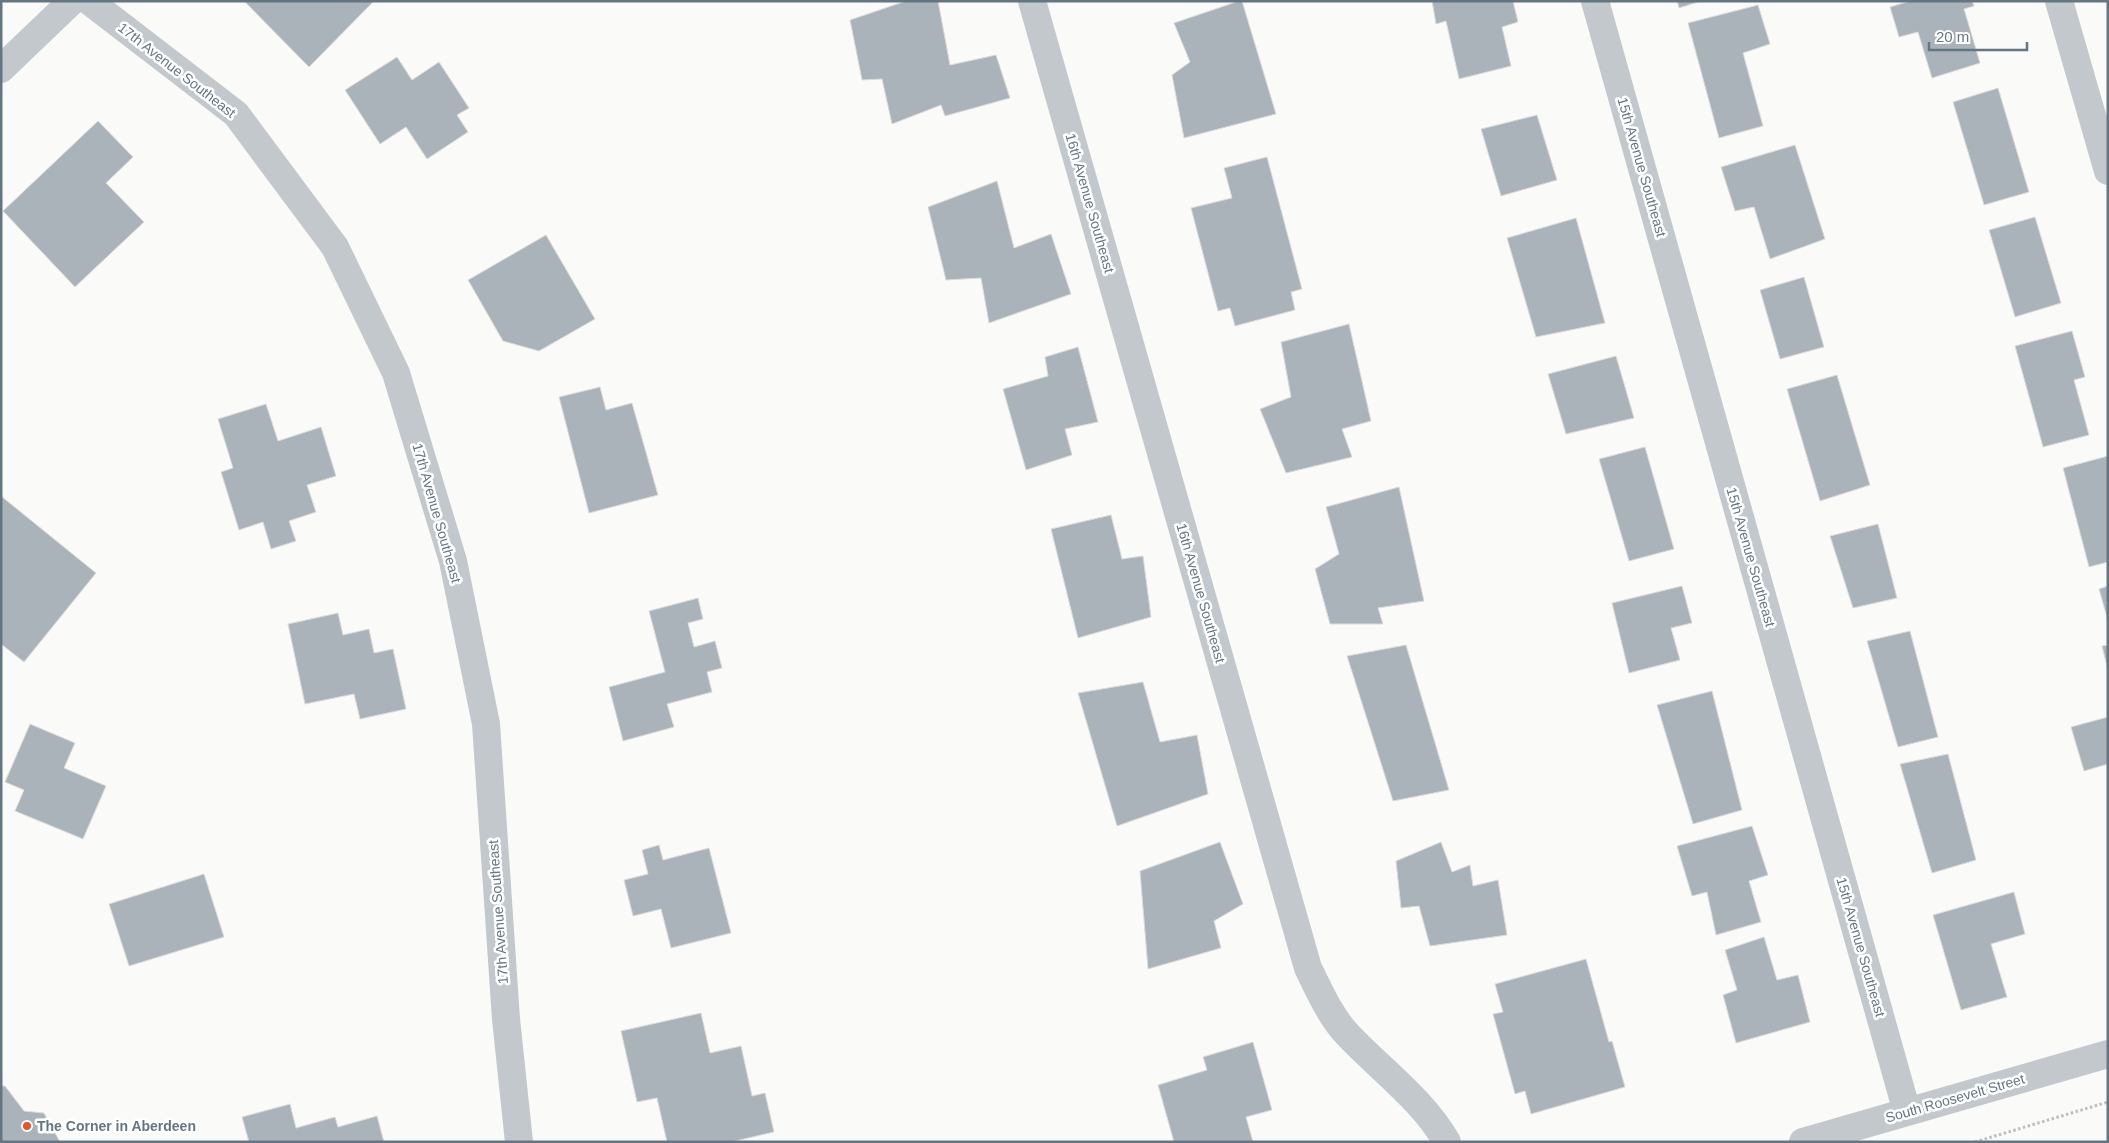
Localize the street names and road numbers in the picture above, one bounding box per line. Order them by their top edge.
street label: 17th Avenue Southeast [115,19,239,121]
street label: 15th Avenue Southeast [1614,95,1670,239]
street label: 16th Avenue Southeast [1062,131,1118,275]
street label: 17th Avenue Southeast [409,441,465,585]
street label: 15th Avenue Southeast [1723,485,1779,629]
street label: 16th Avenue Southeast [1173,521,1229,665]
street label: 17th Avenue Southeast [485,839,511,985]
street label: 15th Avenue Southeast [1833,875,1889,1019]
street label: South Roosevelt Street [1884,1070,2027,1126]

